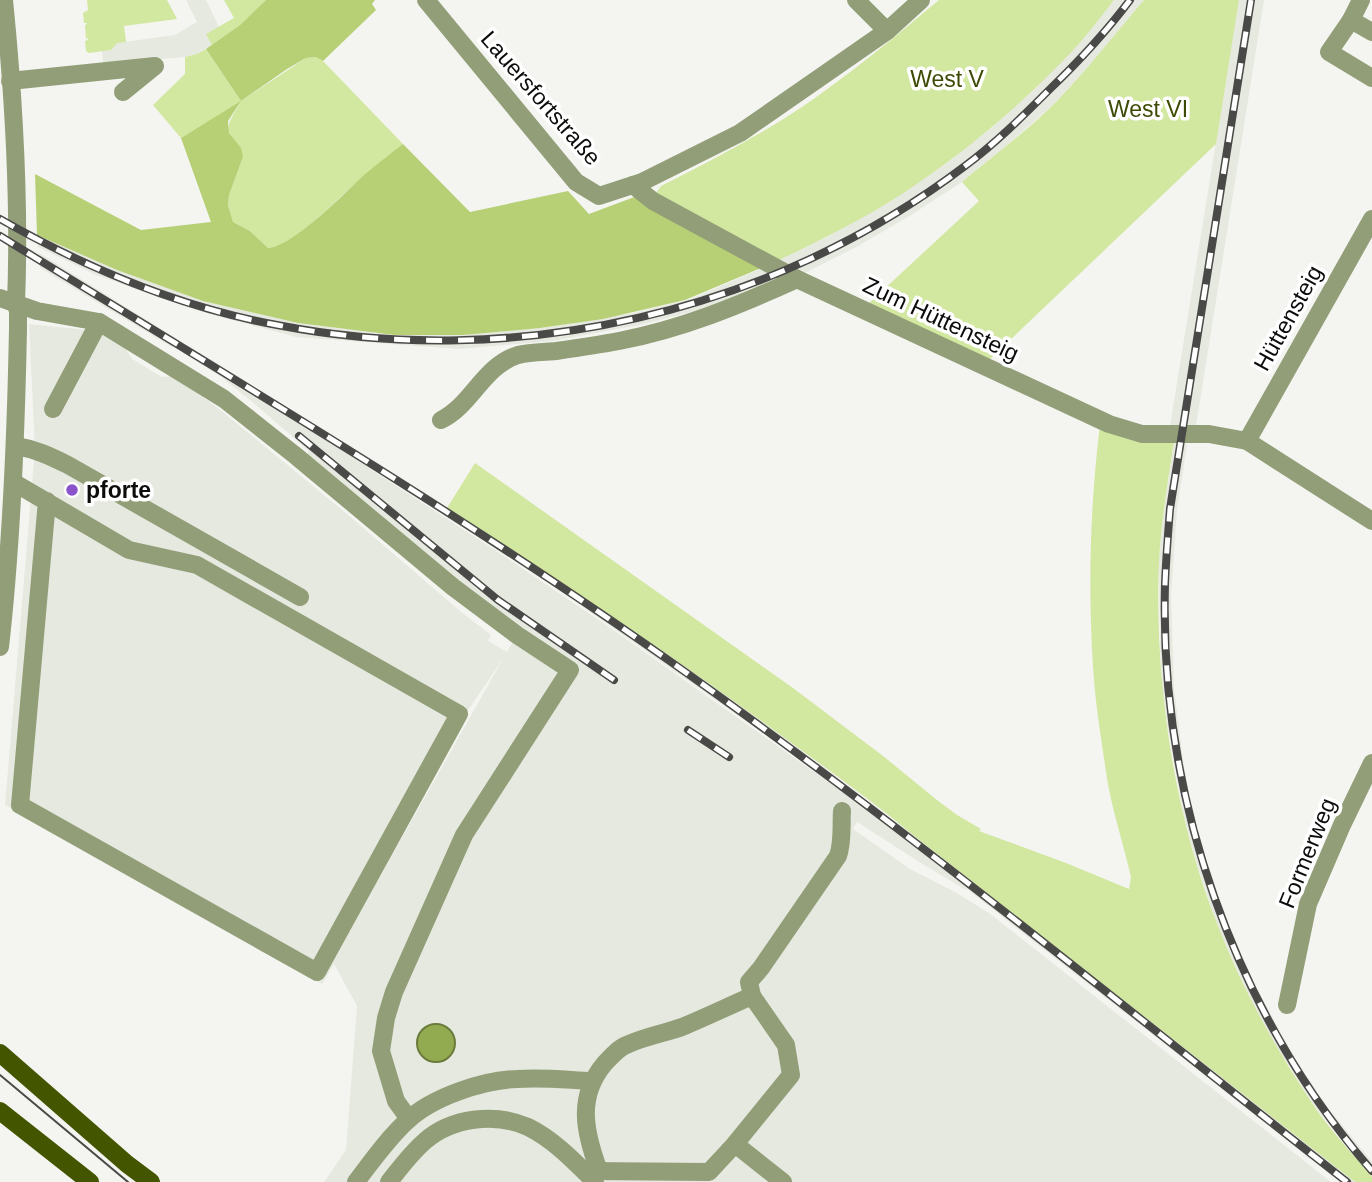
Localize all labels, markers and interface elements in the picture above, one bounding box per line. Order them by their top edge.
street label: Lauersfortstraße [476,26,606,170]
park label: West V [910,66,985,92]
park label: West VI [1108,96,1188,122]
street label: Hüttensteig [1248,261,1328,375]
street label: Zum Hüttensteig [859,272,1023,366]
place label: pforte [86,477,151,503]
marker: pforte [64,482,80,498]
street label: Formerweg [1273,794,1341,912]

